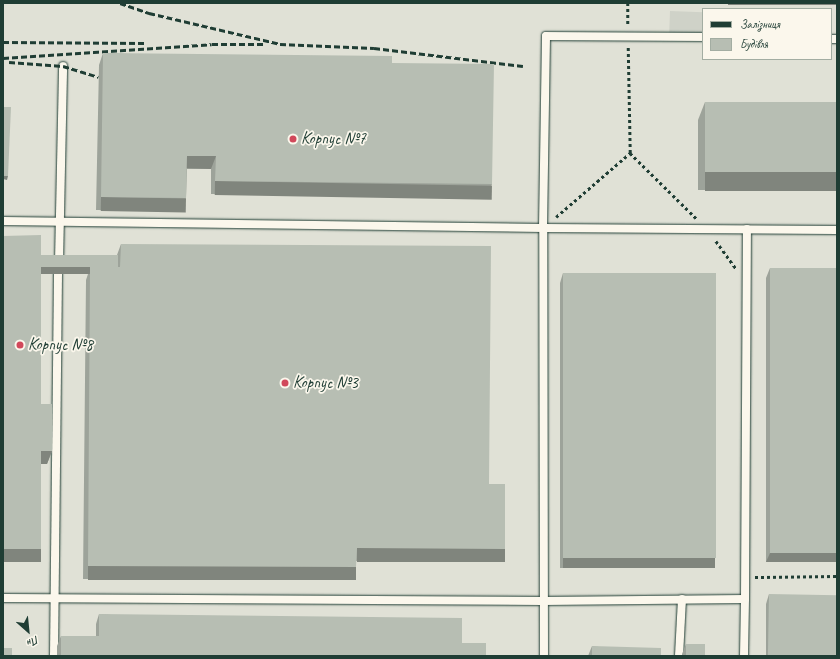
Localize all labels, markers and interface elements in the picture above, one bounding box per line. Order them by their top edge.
legend [702,8,832,60]
text: Залізниця [740,16,780,32]
text: Будівля [740,36,768,52]
place label: Корпус №7 [301,129,366,149]
marker: Корпус №7 [288,134,298,144]
place label: Корпус №8 [28,335,93,355]
marker: Корпус №8 [15,340,25,350]
place label: Корпус №3 [293,373,358,393]
marker: Корпус №3 [280,378,290,388]
north arrow [8,611,48,651]
text: Пн [25,633,42,651]

